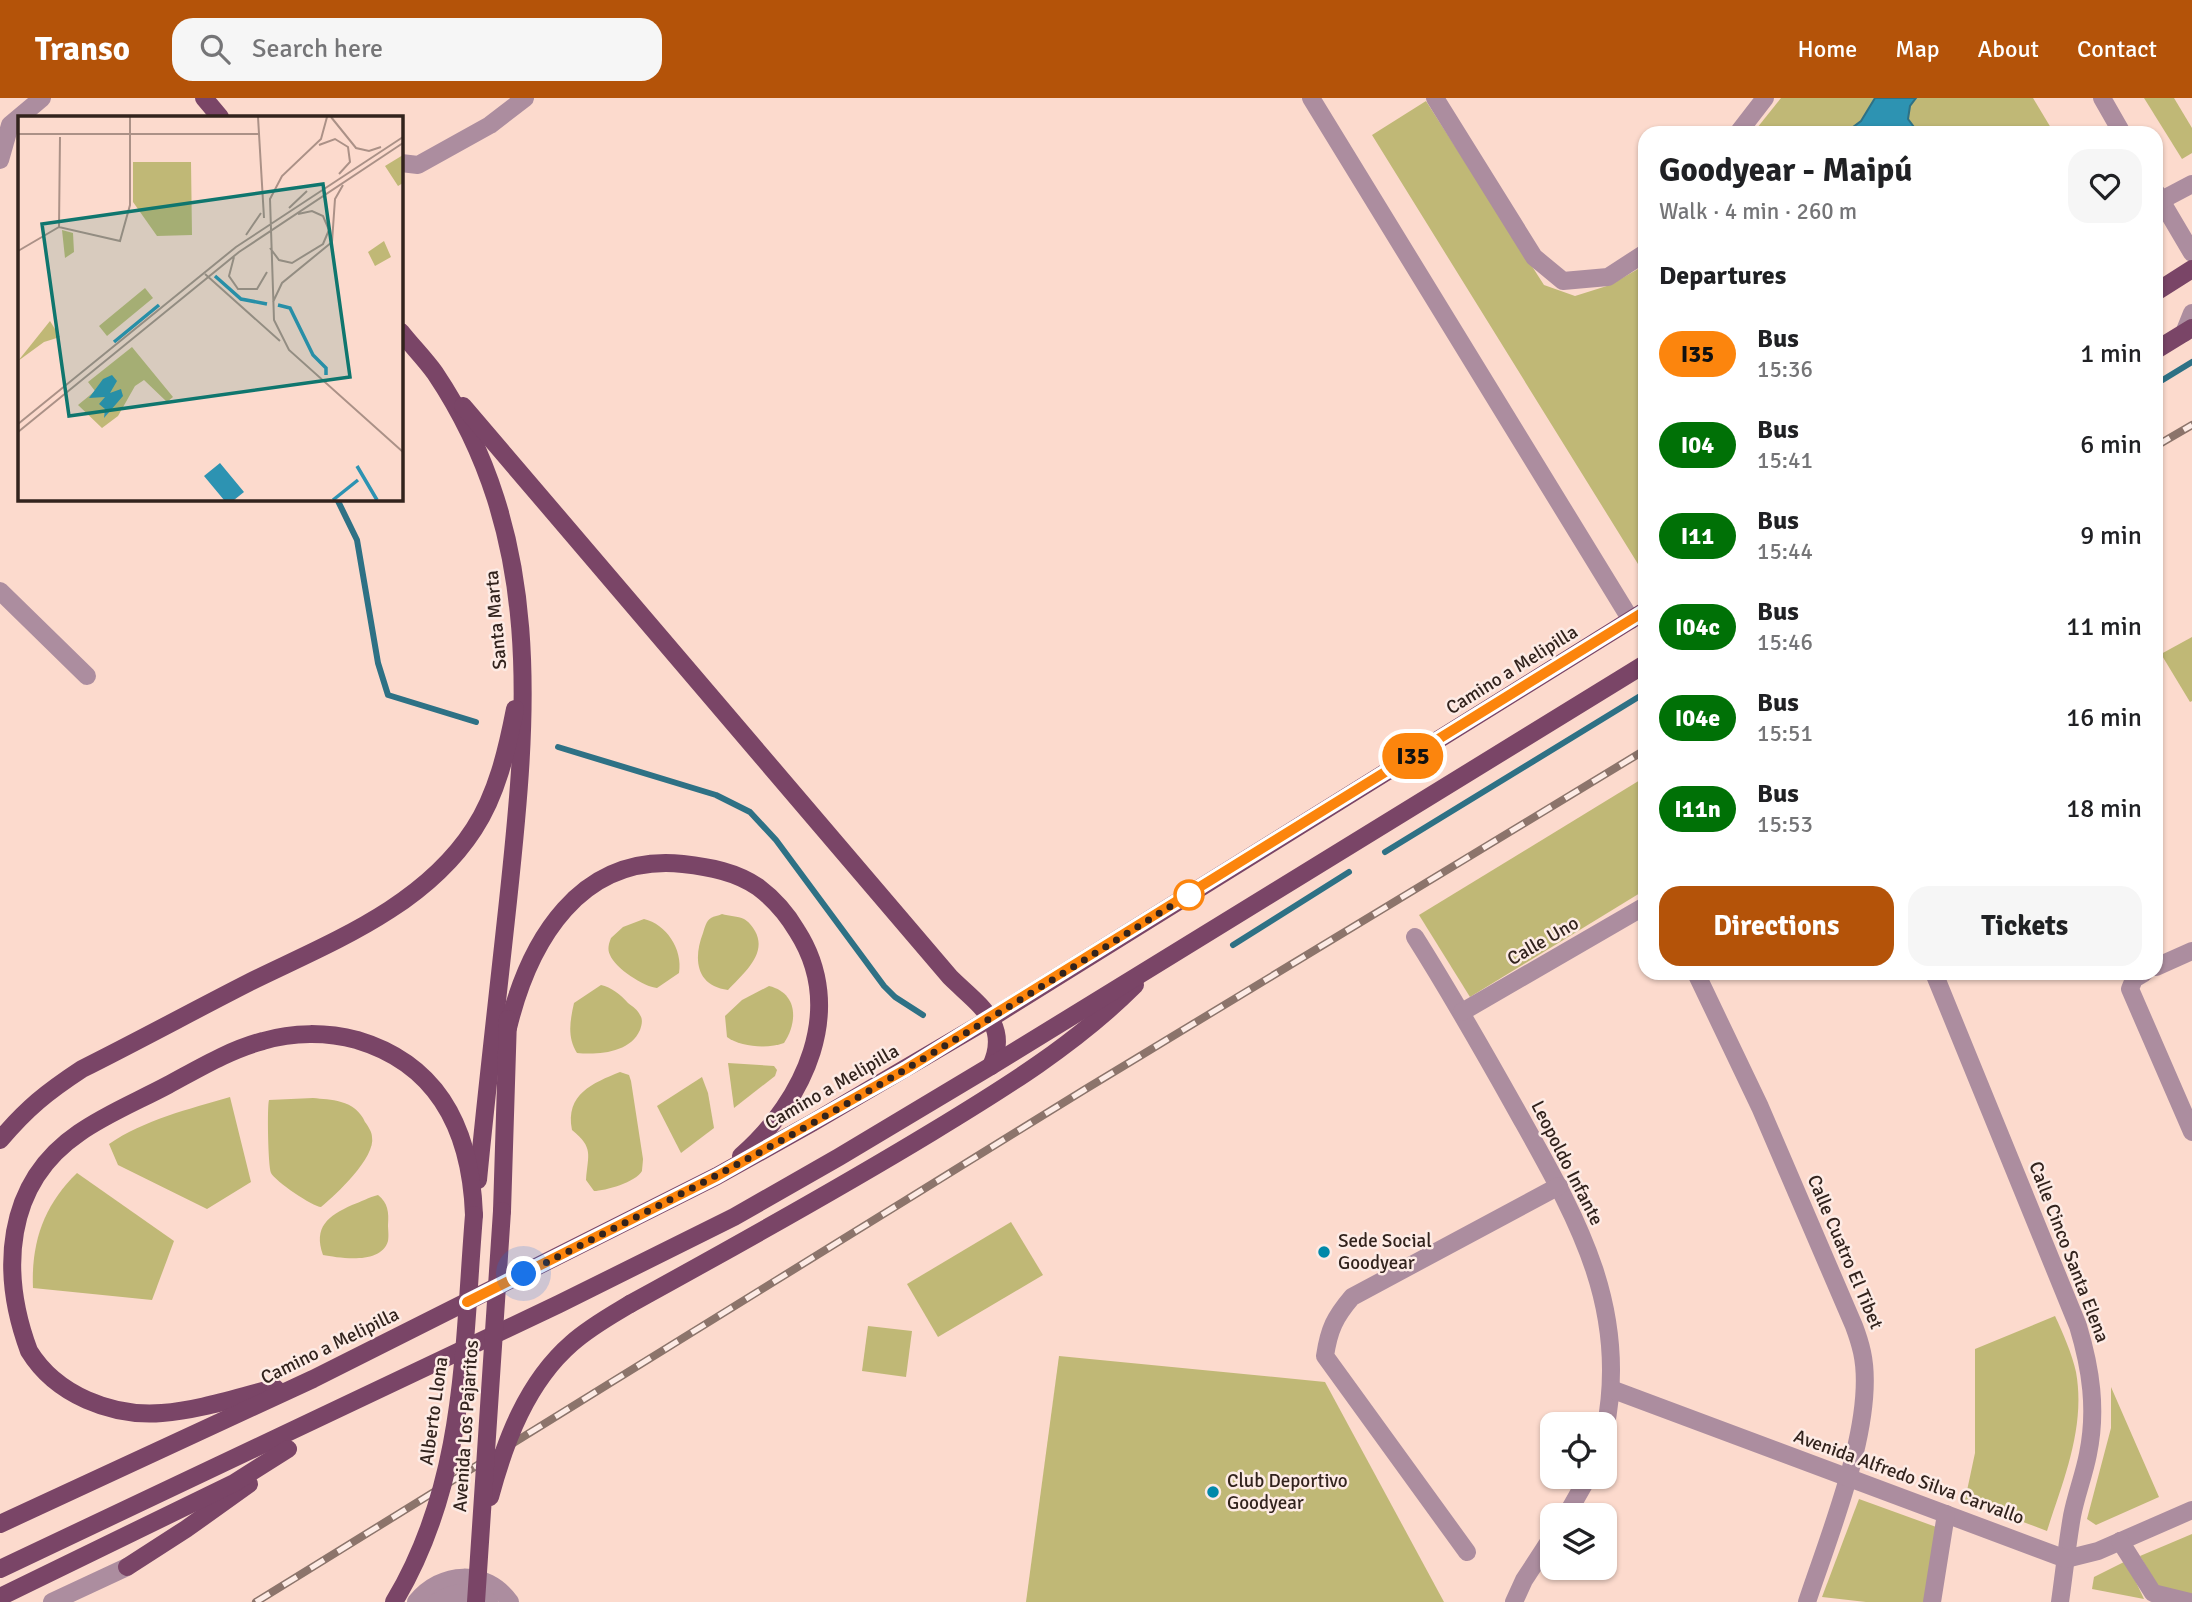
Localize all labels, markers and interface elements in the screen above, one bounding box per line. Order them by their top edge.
search box [172,18,662,81]
text: Transo [35,29,130,70]
icon: search [196,30,234,68]
text: Search here [252,33,383,65]
text: Home [1797,34,1857,64]
text: Map [1895,34,1940,64]
text: About [1978,34,2039,64]
text: Contact [2077,34,2157,64]
inset map [18,116,402,500]
button: heart [2068,149,2142,223]
text: Goodyear - Maipú [1659,150,1912,191]
text: Walk · 4 min · 260 m [1659,197,1857,226]
text: Departures [1659,260,1786,292]
text: Bus [1757,323,1799,355]
text: 1 min [2080,338,2142,370]
text: I35 [1681,339,1714,369]
text: 15:36 [1757,355,1813,384]
text: Bus [1757,414,1799,446]
text: 6 min [2080,429,2142,461]
text: I04 [1681,430,1714,460]
text: 15:41 [1757,446,1813,475]
text: Bus [1757,505,1799,537]
text: 9 min [2080,520,2142,552]
text: I11 [1681,521,1714,551]
text: 15:44 [1757,537,1813,566]
street label: Santa Marta [480,569,512,671]
text: Bus [1757,596,1799,628]
text: 11 min [2066,611,2142,643]
text: I04c [1675,612,1720,642]
street label: Camino a Melipilla [1442,620,1582,720]
text: 15:46 [1757,628,1813,657]
text: Bus [1757,687,1799,719]
text: 16 min [2066,702,2142,734]
text: I04e [1675,703,1720,733]
text: 15:51 [1757,719,1813,748]
line badge: I35 [1373,733,1453,779]
text: I35 [1396,741,1430,771]
text: Bus [1757,778,1799,810]
text: 18 min [2066,793,2142,825]
text: I11n [1674,794,1721,824]
text: 15:53 [1757,810,1813,839]
unlabelled marker [1174,880,1204,910]
button: Directions [1659,886,1894,966]
button: Tickets [1908,886,2142,966]
street label: Calle Uno [1503,911,1583,971]
street label: Camino a Melipilla [761,1039,903,1135]
street label: Leopoldo Infante [1525,1097,1609,1229]
street label: Calle Cinco Santa Elena [2023,1158,2115,1346]
street label: Calle Cuatro El Tibet [1802,1171,1888,1333]
place label: Sede Social Goodyear [1338,1229,1432,1275]
marker: Sede Social Goodyear [1316,1244,1332,1260]
your location [506,1256,541,1291]
street label: Camino a Melipilla [257,1302,403,1390]
street label: Avenida Los Pajaritos [448,1339,484,1513]
street label: Alberto Llona [415,1355,453,1467]
map controls [1540,1412,1617,1580]
button: locate [1540,1412,1617,1489]
street label: Avenida Alfredo Silva Carvallo [1791,1424,2028,1530]
place label: Club Deportivo Goodyear [1227,1469,1348,1515]
marker: Club Deportivo Goodyear [1205,1484,1221,1500]
button: layers [1540,1503,1617,1580]

